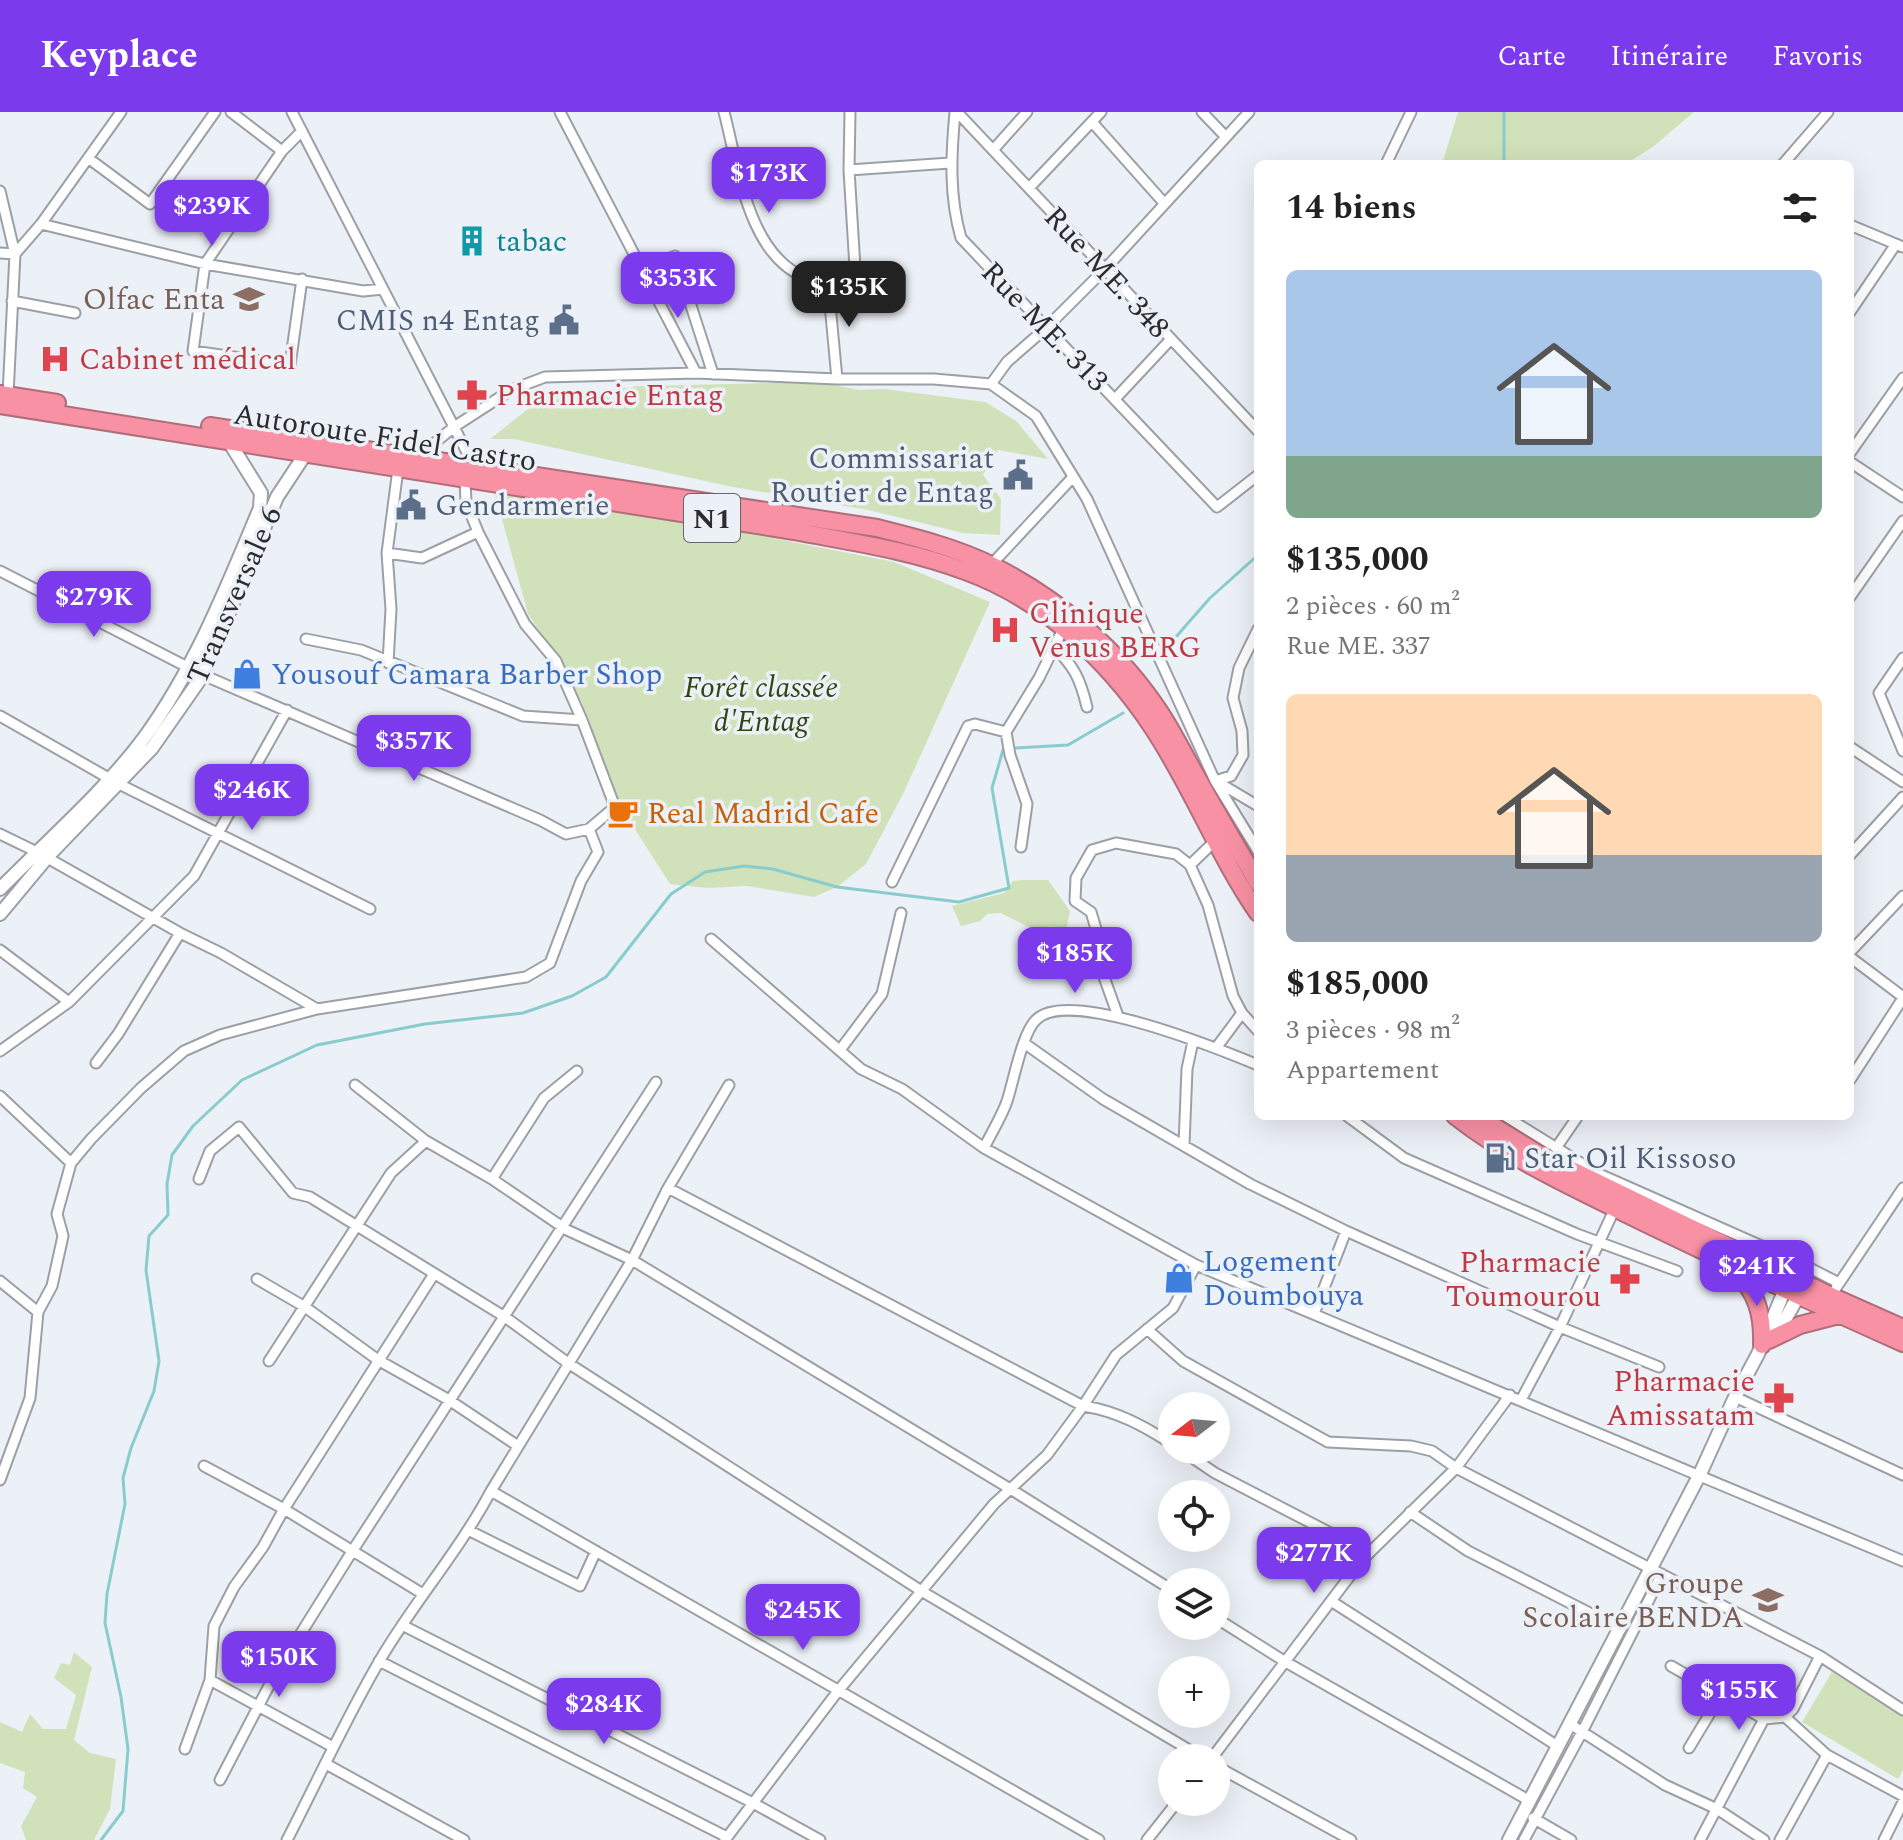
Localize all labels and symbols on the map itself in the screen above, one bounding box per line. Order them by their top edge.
pin: $173K [713,147,825,215]
pin: $239K [156,180,268,248]
street label: Rue ME. 348 [1032,196,1180,349]
place label: tabac [496,219,567,265]
building icon: tabac [455,224,489,258]
street label: Rue ME. 313 [970,251,1119,403]
pin: $353K [622,252,734,320]
pin: $135K [793,261,905,329]
place label: Olfac Enta [83,277,225,323]
school or university icon: Olfac Enta [232,282,266,316]
place label: CMIS n4 Entag [336,298,540,344]
public building icon: CMIS n4 Entag [547,303,581,337]
place label: Cabinet médical [79,337,296,383]
hospital icon: Cabinet médical [38,342,72,376]
place label: Pharmacie Entag [496,373,724,419]
pharmacy icon: Pharmacie Entag [455,378,489,412]
street label: Autoroute Fidel Castro [230,391,540,485]
place label: Commissariat Routier de Entag [770,436,994,516]
public building icon: Commissariat Routier de Entag [1001,458,1035,492]
place label: Gendarmerie [435,483,610,529]
public building icon: Gendarmerie [394,488,428,522]
road number: N1 [684,494,740,542]
street label: Transversale 6 [175,499,295,692]
pin: $279K [38,571,150,639]
place label: Clinique Venus BERG [1029,591,1201,671]
hospital icon: Clinique Venus BERG [988,613,1022,647]
place label: Yousouf Camara Barber Shop [271,652,662,698]
shop icon: Yousouf Camara Barber Shop [230,657,264,691]
park label: Forêt classée d'Entag [684,665,838,745]
pin: $357K [358,715,470,783]
pin: $246K [196,764,308,832]
place label: Real Madrid Cafe [647,791,879,837]
cafe icon: Real Madrid Cafe [606,796,640,830]
pin: $185K [1019,927,1131,995]
place label: Star Oil Kissoso [1524,1136,1737,1182]
fuel station icon: Star Oil Kissoso [1483,1141,1517,1175]
place label: Logement Doumbouya [1203,1239,1364,1319]
place label: Pharmacie Toumourou [1445,1240,1601,1320]
pin: $241K [1701,1240,1813,1308]
shop icon: Logement Doumbouya [1162,1261,1196,1295]
pharmacy icon: Pharmacie Toumourou [1608,1262,1642,1296]
place label: Pharmacie Amissatam [1606,1359,1755,1439]
pharmacy icon: Pharmacie Amissatam [1762,1381,1796,1415]
north arrow [1158,1392,1230,1464]
pin: $277K [1258,1527,1370,1595]
place label: Groupe Scolaire BENDA [1522,1561,1744,1641]
school or university icon: Groupe Scolaire BENDA [1751,1583,1785,1617]
pin: $245K [747,1584,859,1652]
pin: $150K [223,1631,335,1699]
pin: $155K [1683,1664,1795,1732]
pin: $284K [548,1678,660,1746]

